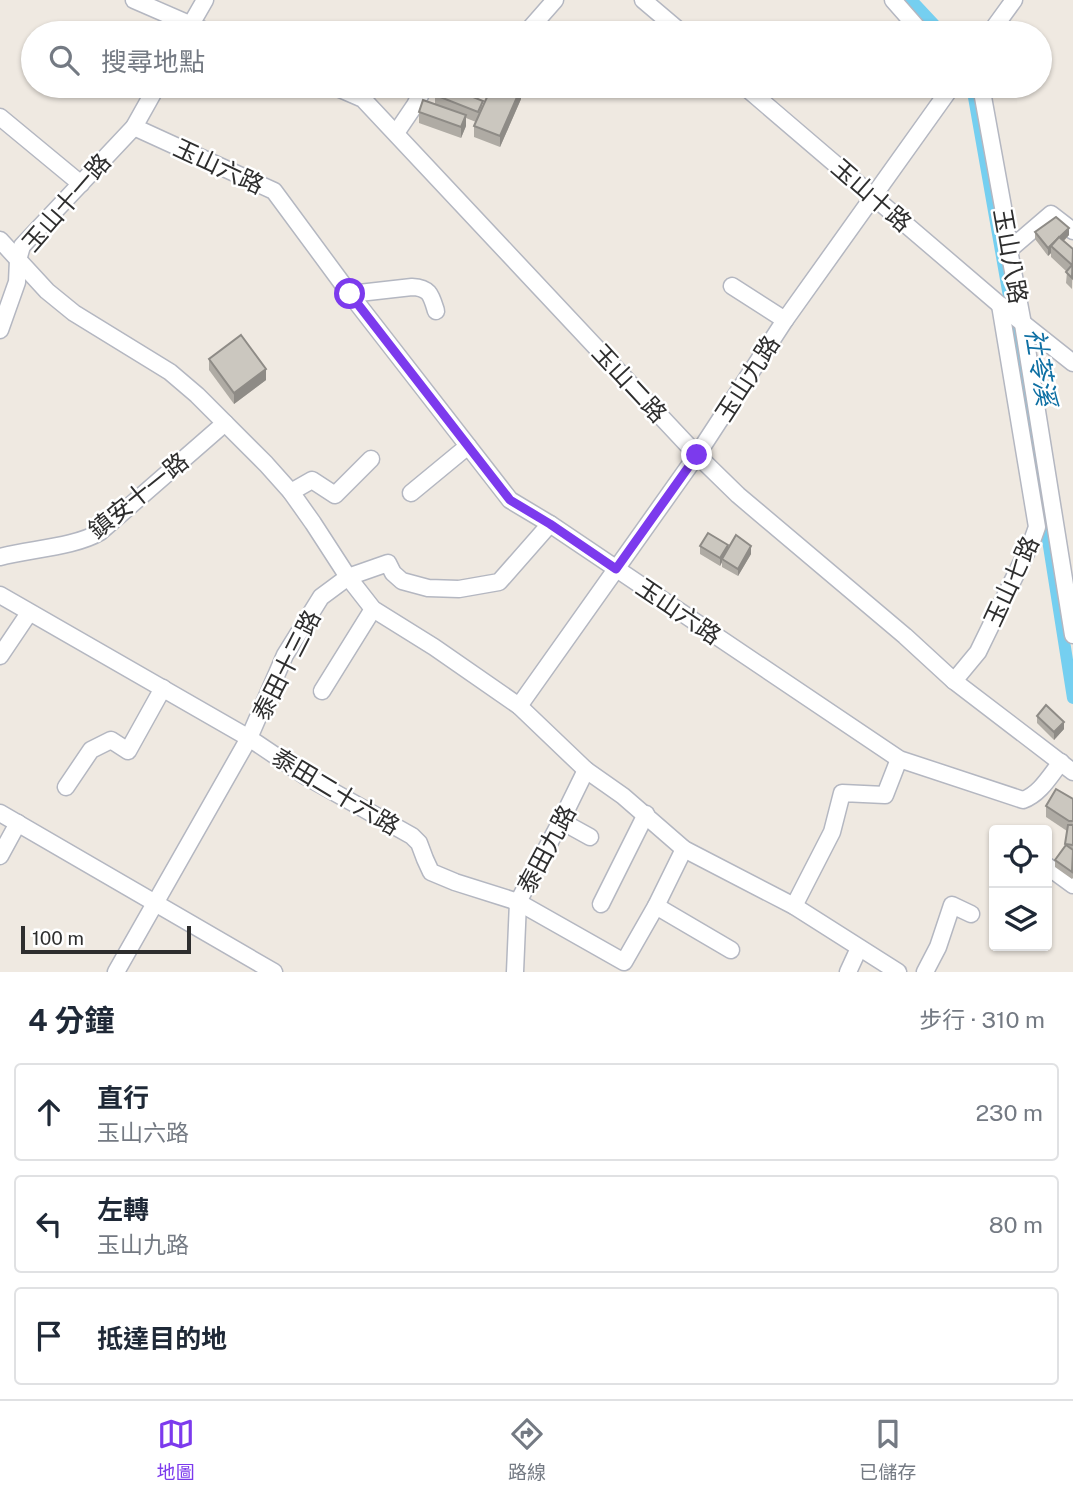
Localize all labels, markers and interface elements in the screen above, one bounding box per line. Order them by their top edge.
search box [21,21,1052,98]
icon: search [45,41,83,79]
text: 搜尋地點 [101,46,205,77]
street label: 玉山六路 [170,133,268,199]
street label: 玉山十一路 [16,148,116,256]
street label: 玉山十路 [827,153,917,237]
street label: 玉山八路 [989,206,1033,306]
route start [334,278,365,309]
water label: 社苓溪 [1020,326,1063,412]
street label: 玉山九路 [709,330,785,426]
street label: 玉山二路 [587,338,673,428]
route end [681,439,712,470]
street label: 鎮安十一路 [83,446,193,544]
street label: 玉山七路 [978,532,1044,630]
street label: 玉山六路 [631,573,727,649]
street label: 泰田十三路 [246,605,326,725]
street label: 泰田二十六路 [267,742,405,840]
street label: 泰田九路 [511,800,581,898]
map controls [989,825,1052,951]
button: locate [989,825,1052,888]
button: layers [989,888,1052,951]
scale bar [21,923,191,955]
text: 100 m [32,927,84,949]
text: 4 分鐘 [28,1002,114,1038]
text: 步行 · 310 m [919,1006,1045,1033]
text: 直行 [97,1082,149,1113]
icon: ahead [30,1093,68,1131]
text: 230 m [975,1099,1043,1126]
text: 玉山六路 [97,1119,189,1146]
text: 左轉 [97,1194,149,1225]
icon: left [30,1205,68,1243]
text: 80 m [989,1211,1043,1238]
text: 玉山九路 [97,1231,189,1258]
icon: arrive [30,1317,68,1355]
text: 抵達目的地 [97,1323,227,1354]
tab: 地圖 [157,1415,195,1484]
tab: 路線 [508,1415,546,1484]
tab: 已儲存 [859,1415,916,1484]

